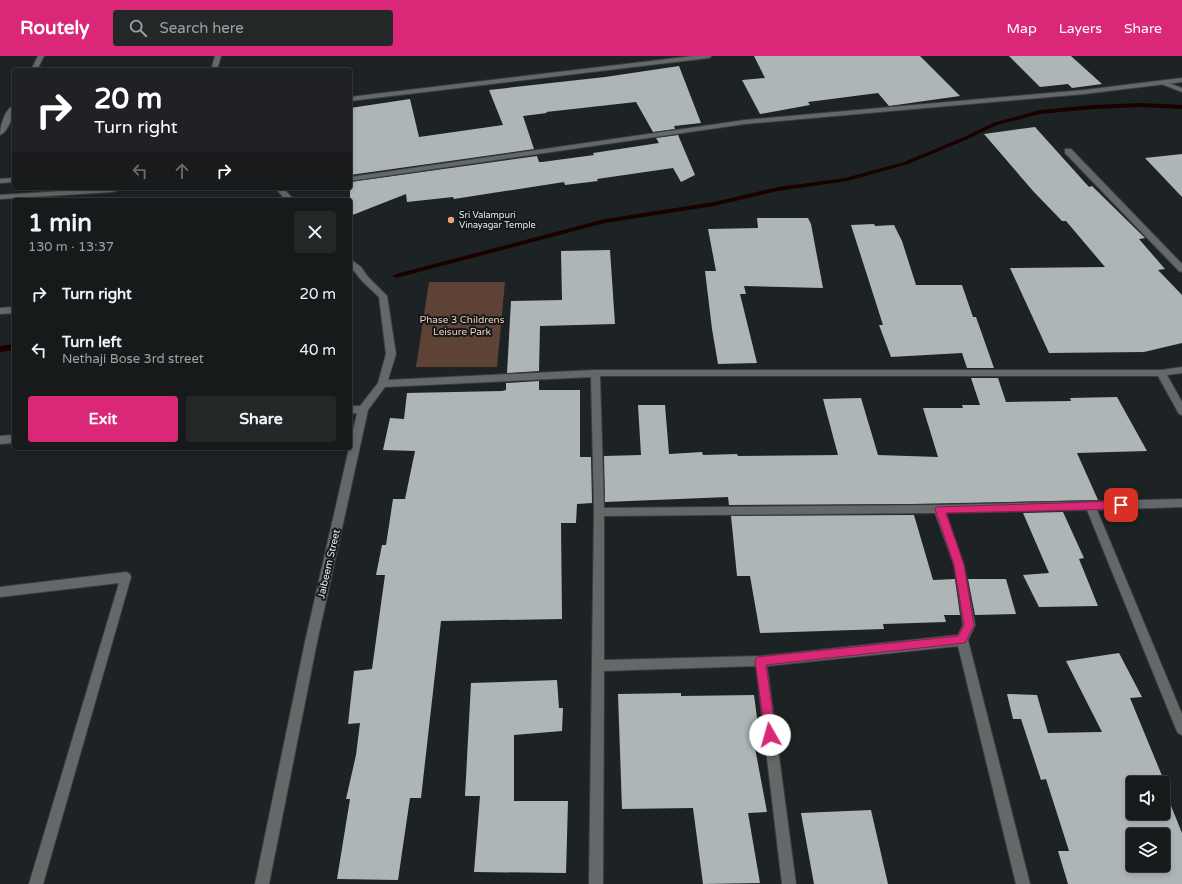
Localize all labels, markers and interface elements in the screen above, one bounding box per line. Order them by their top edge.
search box [113,10,393,46]
text: Routely [20,17,89,39]
icon: search [127,17,149,39]
text: Search here [159,19,244,37]
text: Map [1007,20,1037,37]
text: Layers [1059,20,1102,37]
text: Share [1124,20,1162,37]
text: 20 m [94,82,162,116]
icon: right [28,84,80,136]
text: Turn right [94,116,178,138]
icon: left [129,160,151,182]
icon: ahead [171,160,193,182]
icon: right [213,160,235,182]
text: 1 min [28,209,92,238]
place label: Sri Valampuri Vinayagar Temple [459,210,536,231]
button: close [294,211,336,253]
marker: Sri Valampuri Vinayagar Temple [446,215,456,225]
text: 130 m · 13:37 [28,239,114,255]
icon: right [28,283,50,305]
text: Turn right [62,285,132,303]
text: 20 m [299,285,336,303]
park label: Phase 3 Childrens Leisure Park [420,314,505,338]
text: Turn left [62,333,122,351]
icon: left [28,339,50,361]
text: 40 m [299,341,336,359]
text: Nethaji Bose 3rd street [62,351,204,367]
button: Exit [28,396,178,442]
button: Share [186,396,336,442]
pin [1104,488,1138,522]
icon: arrive [1110,494,1132,516]
street label: Jaibeem Street [315,528,343,600]
position arrow [749,714,791,756]
map controls [1126,776,1170,872]
button: sound [1126,776,1170,820]
button: layers [1126,828,1170,872]

